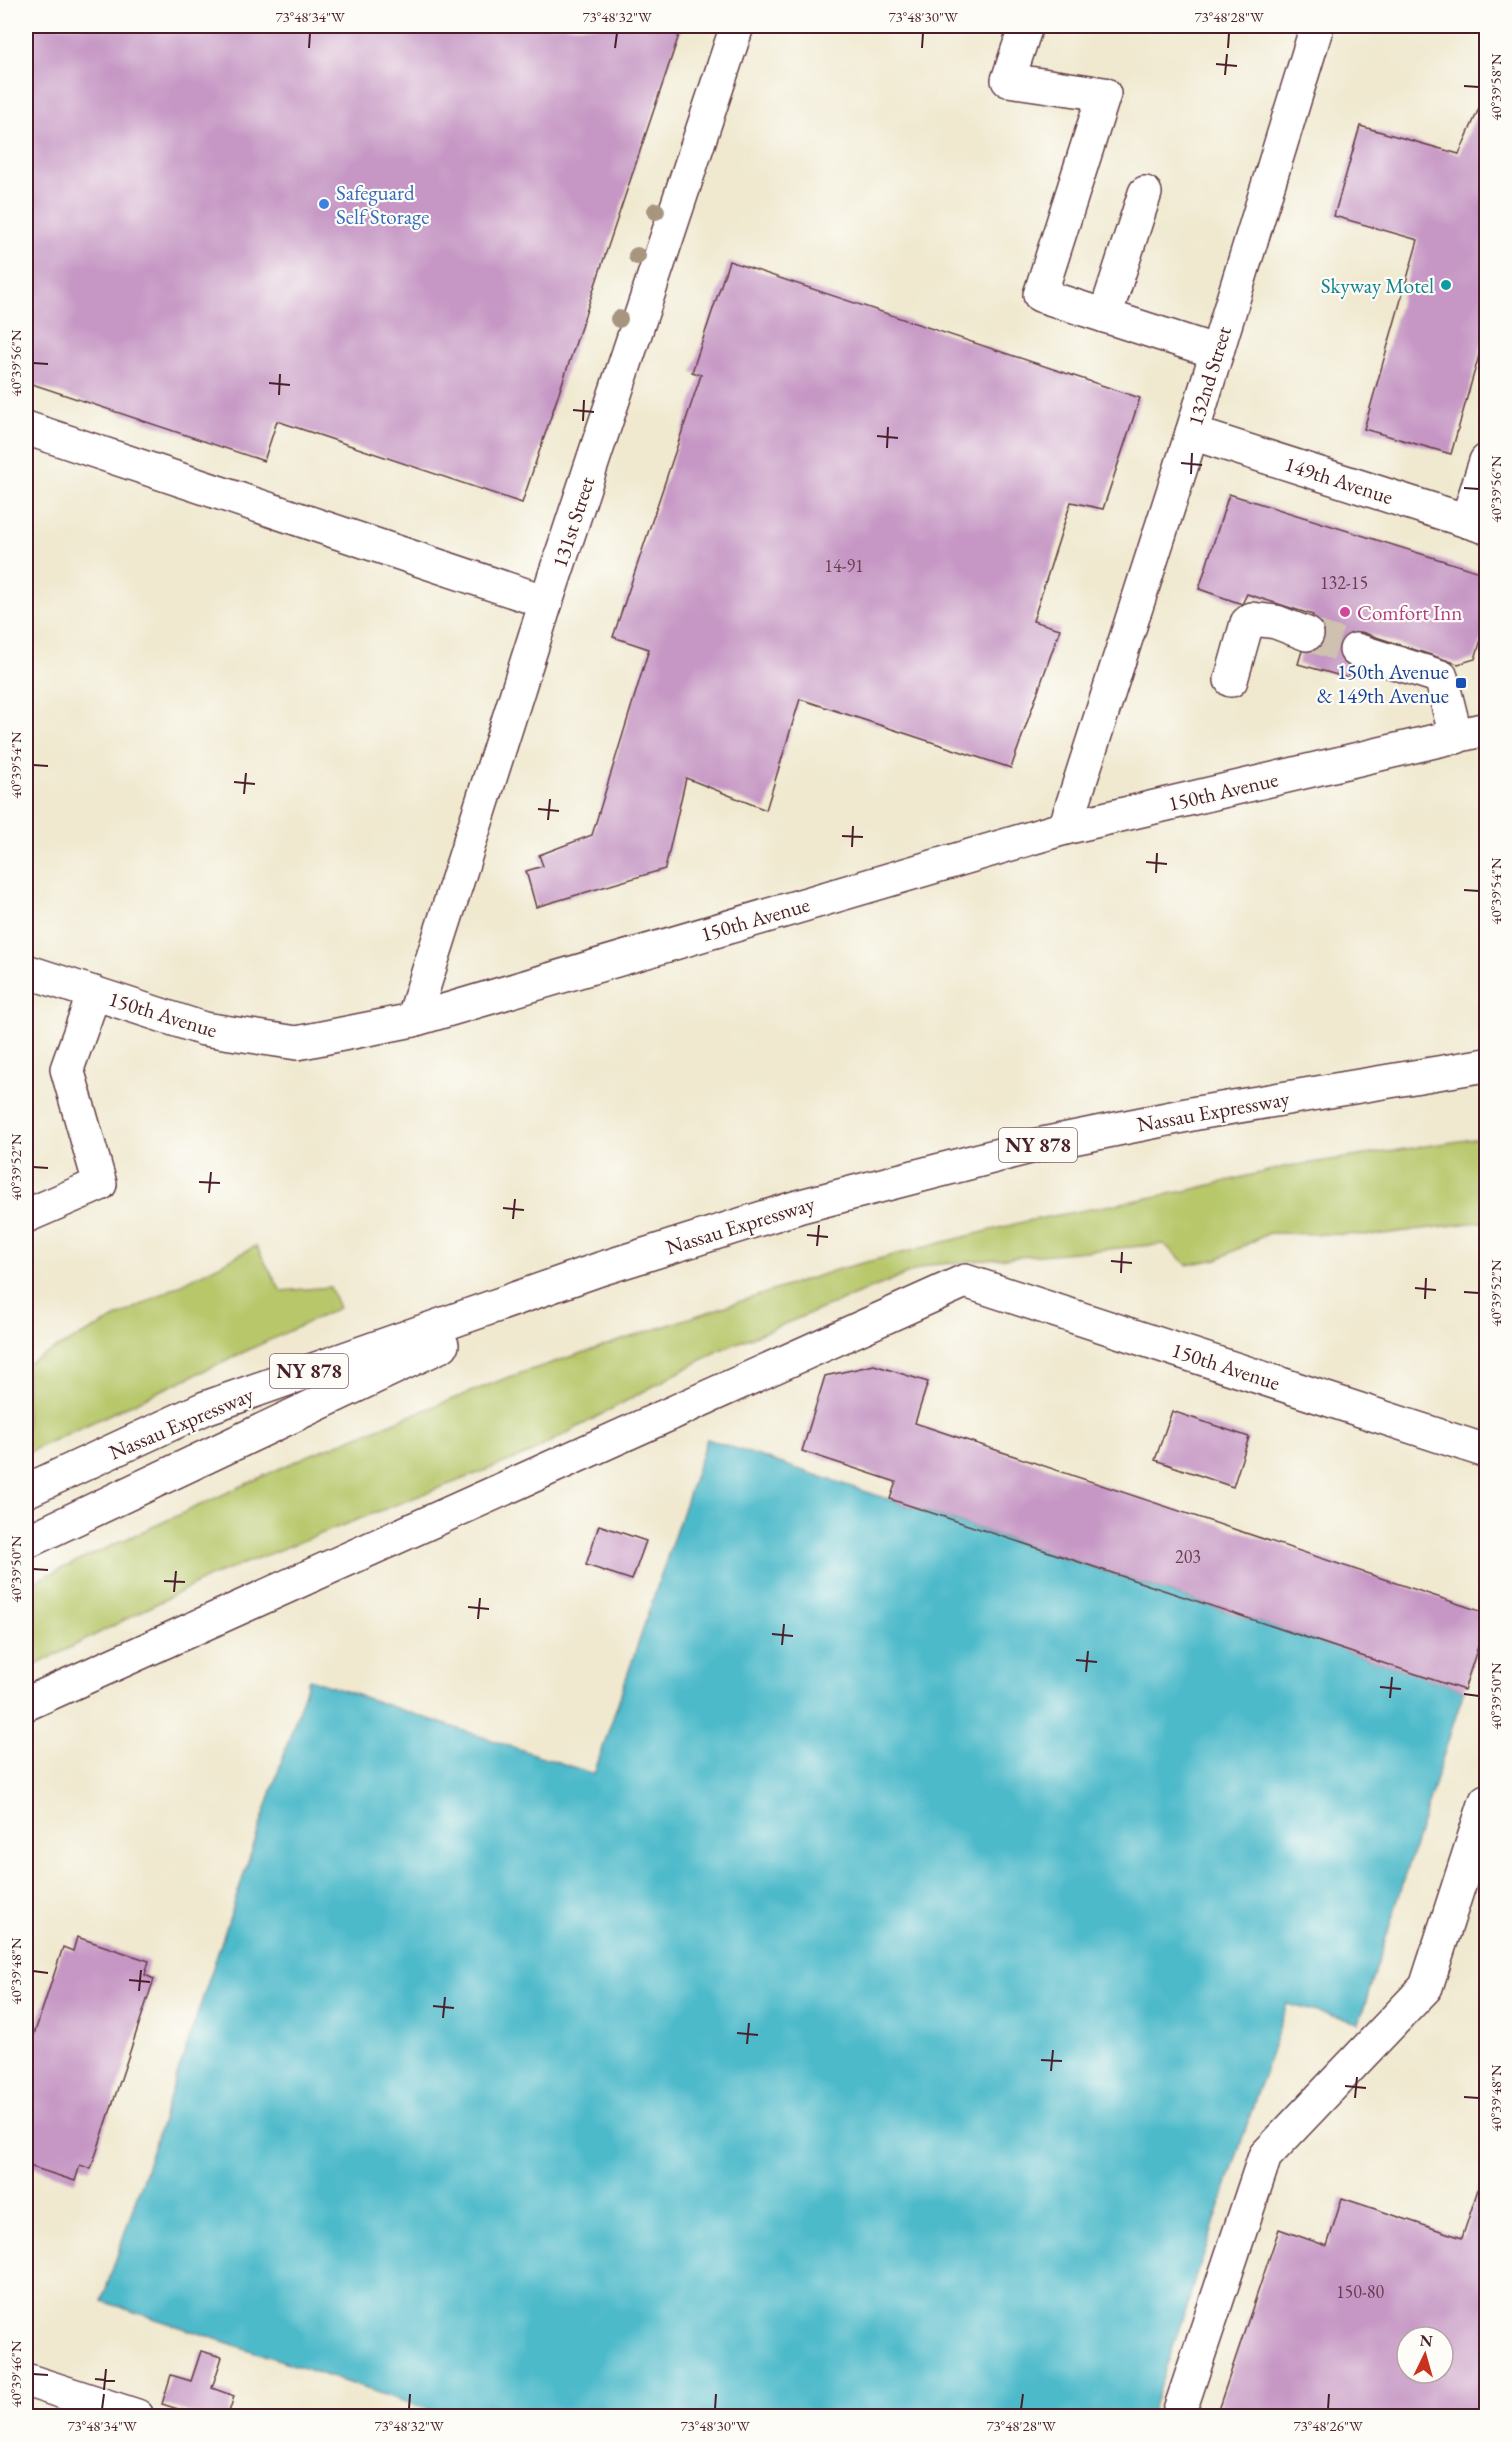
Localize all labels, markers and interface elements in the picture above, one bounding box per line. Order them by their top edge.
text: 73°48'34"W [275,7,345,26]
text: 73°48'32"W [582,7,652,26]
text: 73°48'30"W [888,7,958,26]
text: 73°48'28"W [1194,7,1264,26]
text: 40°39'58"N [1486,53,1505,121]
place label: Safeguard Self Storage [336,179,429,230]
marker: Safeguard Self Storage [317,197,331,211]
place label: Skyway Motel [1321,272,1434,299]
marker: Skyway Motel [1439,278,1453,292]
street label: 132nd Street [1181,323,1237,429]
text: 40°39'56"N [6,329,25,397]
street label: 149th Avenue [1282,450,1396,510]
text: 40°39'56"N [1486,455,1505,523]
street label: 131st Street [546,473,600,571]
house number: 14-91 [824,554,864,577]
house number: 132-15 [1320,571,1368,594]
place label: Comfort Inn [1357,599,1462,626]
marker: Comfort Inn [1338,605,1352,619]
place label: 150th Avenue & 149th Avenue [1317,658,1449,709]
marker: 150th Avenue & 149th Avenue [1454,676,1468,690]
text: 40°39'54"N [6,731,25,799]
street label: 150th Avenue [1165,765,1281,817]
text: 40°39'54"N [1486,857,1505,925]
street label: 150th Avenue [697,891,813,947]
street label: 150th Avenue [105,985,221,1043]
street label: Nassau Expressway [1135,1084,1292,1138]
road number: NY 878 [999,1128,1077,1162]
text: 40°39'52"N [6,1133,25,1201]
street label: Nassau Expressway [662,1189,818,1260]
text: 40°39'52"N [1486,1259,1505,1327]
street label: 150th Avenue [1169,1336,1283,1396]
road number: NY 878 [270,1354,348,1388]
street label: Nassau Expressway [105,1380,258,1466]
text: 40°39'50"N [6,1535,25,1603]
house number: 203 [1175,1545,1201,1568]
text: 40°39'50"N [1486,1662,1505,1730]
text: 40°39'48"N [6,1937,25,2005]
text: 40°39'48"N [1486,2064,1505,2132]
house number: 150-80 [1336,2280,1384,2303]
north arrow [1395,2325,1455,2385]
text: N [1419,2330,1434,2352]
text: 40°39'46"N [6,2340,25,2408]
text: 73°48'34"W [67,2416,137,2435]
text: 73°48'32"W [374,2416,444,2435]
text: 73°48'30"W [680,2416,750,2435]
text: 73°48'28"W [986,2416,1056,2435]
text: 73°48'26"W [1293,2416,1363,2435]

